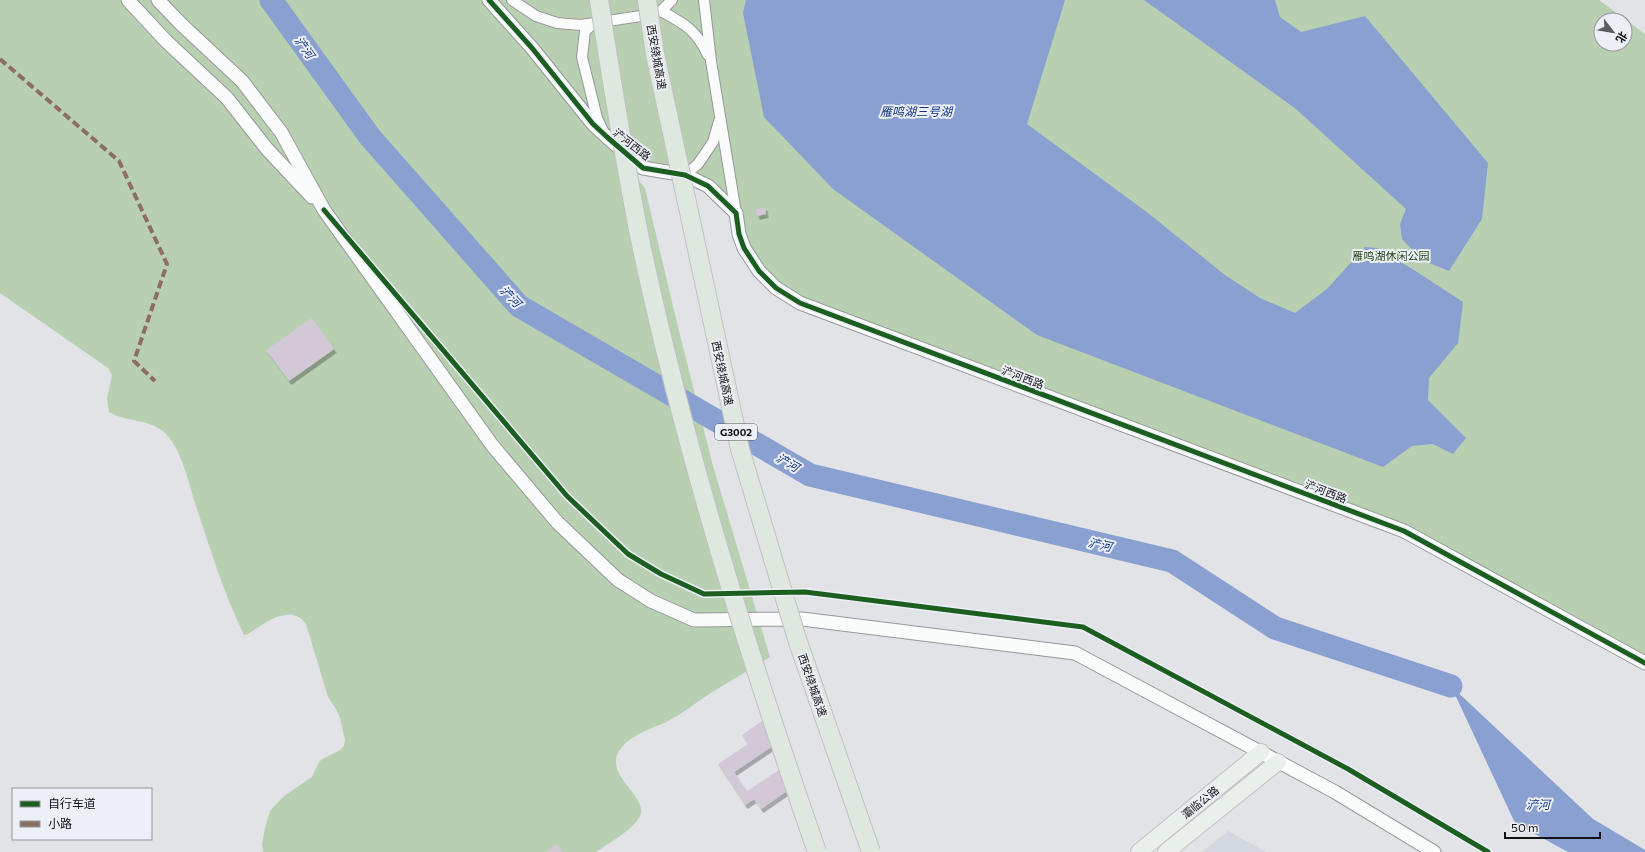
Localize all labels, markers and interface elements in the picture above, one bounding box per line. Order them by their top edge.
north arrow [1593,12,1633,52]
street label: 西安绕城高速 [645,23,669,91]
text: 北 [1614,29,1630,45]
water label: 浐河 [292,33,319,62]
water label: 雁鸣湖三号湖 [880,104,954,118]
street label: 浐河西路 [611,125,653,163]
park label: 雁鸣湖休闲公园 [1353,249,1430,262]
water label: 浐河 [498,282,526,311]
street label: 西安绕城高速 [710,339,736,407]
street label: 浐河西路 [1000,363,1046,391]
road number: G3002 [715,424,757,440]
water label: 浐河 [774,450,804,475]
street label: 浐河西路 [1303,477,1349,505]
water label: 浐河 [1087,534,1115,554]
street label: 西安绕城高速 [796,652,830,718]
street label: 灞临公路 [1179,783,1221,821]
legend [12,788,152,840]
text: 自行车道 [48,796,96,810]
water label: 浐河 [1526,797,1552,811]
scale bar [1505,814,1600,840]
text: 小路 [48,816,72,830]
text: 50 m [1511,820,1539,834]

